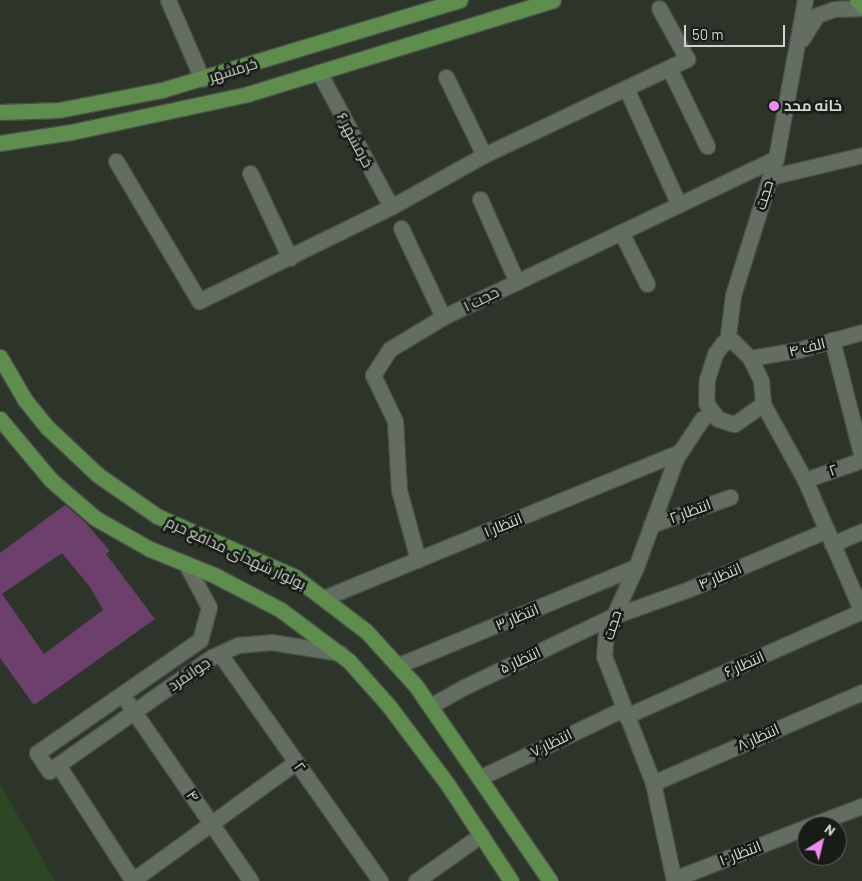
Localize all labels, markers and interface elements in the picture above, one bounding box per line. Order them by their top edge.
scale bar [687,15,788,47]
text: 50 m [692,25,724,43]
street label: خرمشهر [207,54,259,86]
place label: خانه محد [784,97,842,115]
marker: خانه محد [768,100,780,112]
street label: خرمشهر ۶ [333,109,377,171]
street label: حجت [751,178,777,212]
street label: حجت ۱ [460,283,502,315]
street label: ۴ الف [787,334,827,360]
street label: ۲ [826,460,840,480]
street label: انتظار ۲ [667,495,713,527]
street label: انتظار ۱ [481,509,525,541]
street label: بولوار شهدای مدافع حرم [163,513,309,593]
street label: انتظار ۴ [696,559,744,593]
street label: انتظار ۳ [493,600,541,634]
street label: حجت [599,608,625,642]
street label: انتظار ۵ [497,643,543,677]
street label: انتظار ۶ [721,647,767,681]
street label: جوانمرد [165,653,213,695]
street label: انتظار ۸ [734,720,782,754]
street label: انتظار ۷ [527,725,575,761]
street label: ۲ [290,759,310,775]
street label: ۴ [183,787,203,805]
north arrow [797,816,847,866]
text: N [822,820,839,839]
street label: انتظار ۱۰ [716,837,764,869]

